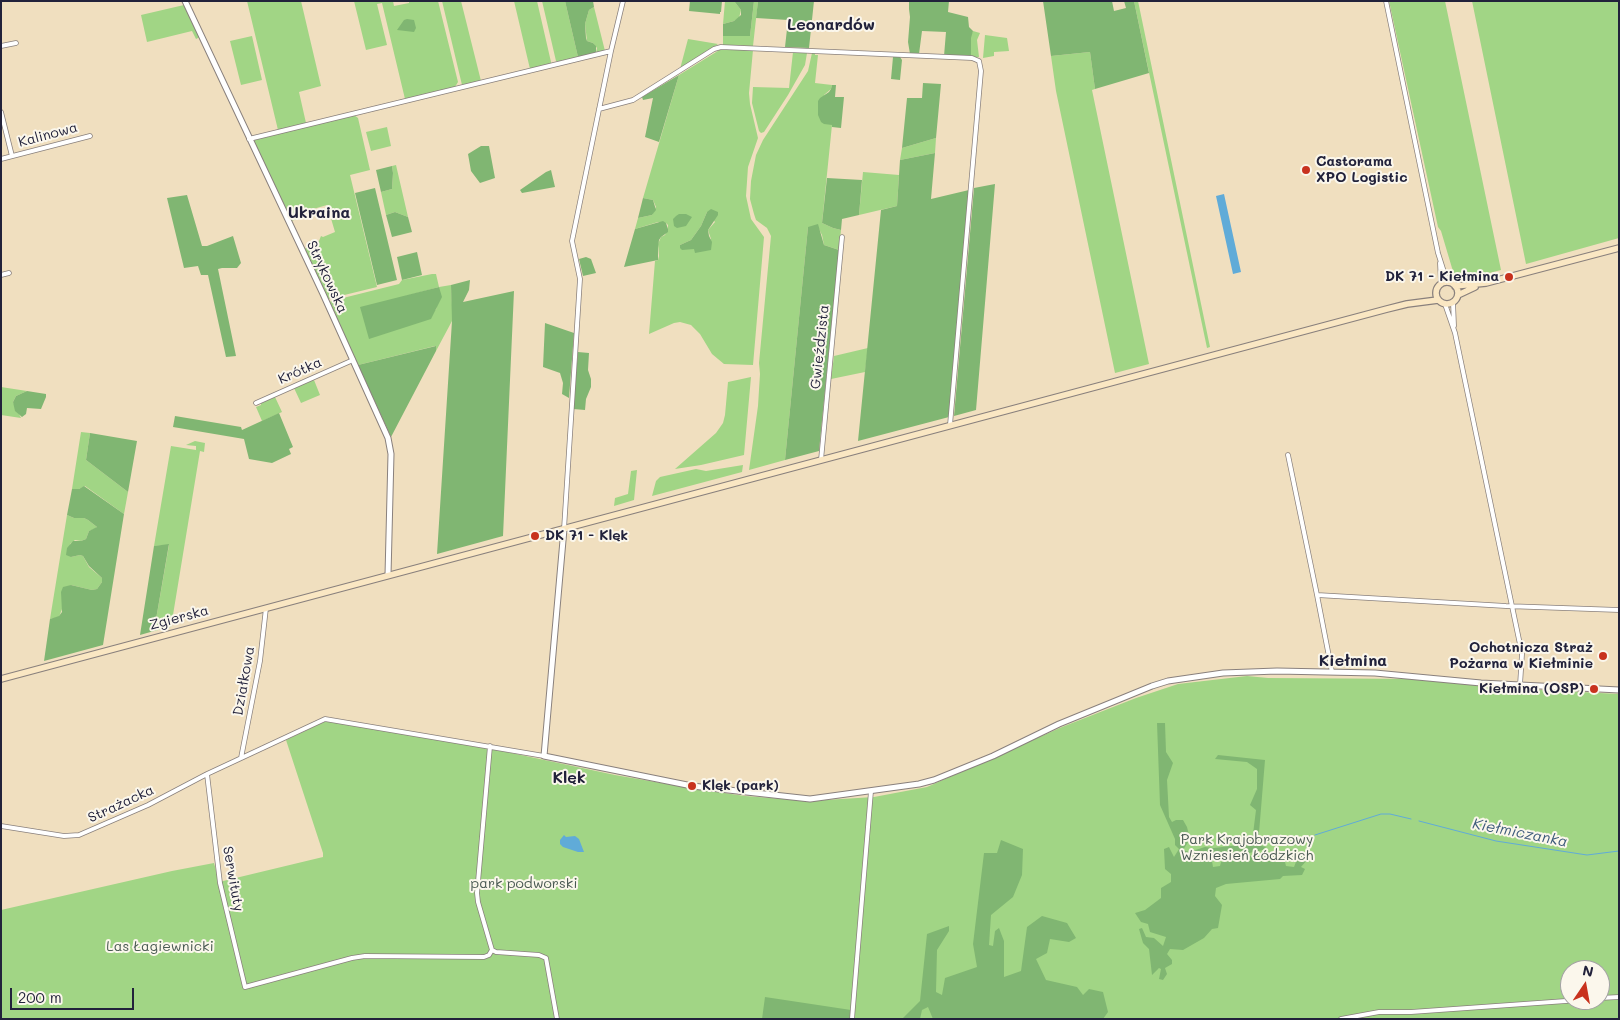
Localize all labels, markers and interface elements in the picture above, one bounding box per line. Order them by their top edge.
district label: Leonardów [787,15,875,35]
street label: Kalinowa [17,119,79,151]
place label: Castorama XPO Logistic [1316,154,1408,186]
marker: Castorama XPO Logistic [1300,164,1312,176]
district label: Ukraina [288,203,350,223]
street label: Strykowska [303,238,351,316]
place label: DK 71 - Kiełmina [1385,269,1499,285]
marker: DK 71 - Kiełmina [1503,271,1515,283]
street label: Gwieździsta [807,304,833,390]
street label: Krótka [276,354,324,388]
place label: DK 71 - Klęk [545,528,628,544]
marker: DK 71 - Klęk [529,530,541,542]
street label: Zgierska [148,602,210,634]
place label: Ochotnicza Straż Pożarna w Kiełminie [1449,640,1593,672]
street label: Działkowa [230,645,258,717]
marker: Ochotnicza Straż Pożarna w Kiełminie [1597,650,1609,662]
district label: Kiełmina [1319,651,1387,671]
place label: Kiełmina (OSP) [1479,681,1584,697]
marker: Kiełmina (OSP) [1588,683,1600,695]
district label: Klęk [552,768,586,788]
place label: Klęk (park) [702,778,779,794]
marker: Klęk (park) [686,780,698,792]
street label: Strażacka [85,781,157,827]
water label: Kiełmiczanka [1471,815,1569,851]
park label: Park Krajobrazowy Wzniesień Łódzkich [1181,832,1313,864]
street label: Serwituty [219,845,247,913]
park label: park podworski [471,876,577,892]
park label: Las Łagiewnicki [106,939,214,955]
north arrow [1560,960,1610,1010]
text: N [1581,960,1595,981]
scale bar [12,978,136,1010]
text: 200 m [18,987,62,1007]

